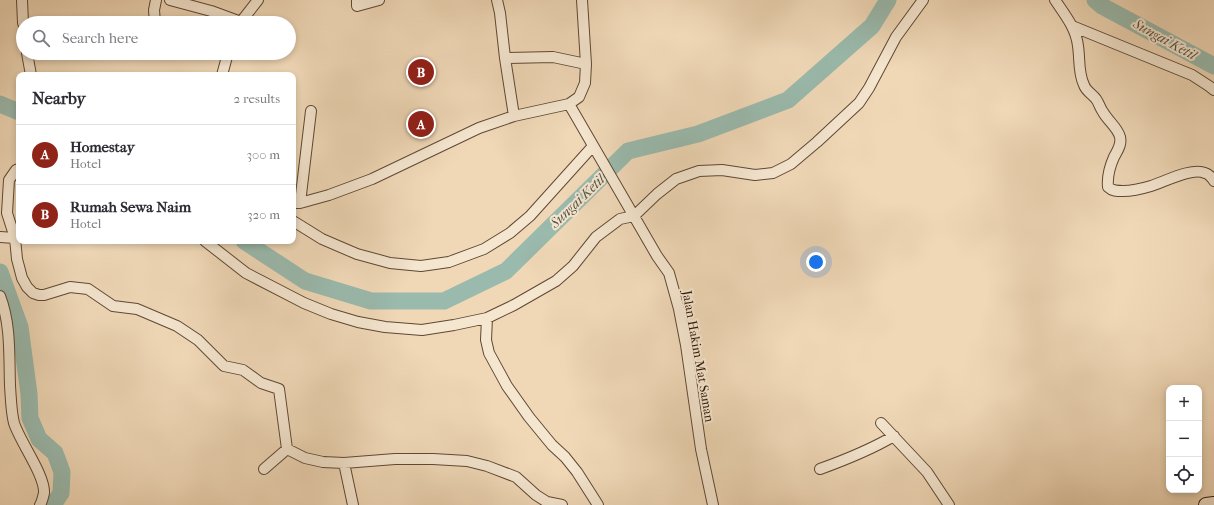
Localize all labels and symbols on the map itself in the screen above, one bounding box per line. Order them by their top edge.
water label: Sungai Ketil [1129,15,1201,64]
pin: B [408,57,434,87]
pin: A [408,109,434,139]
water label: Sungai Ketil [546,170,609,232]
your location [806,252,826,272]
street label: Jalan Hakim Mat Saman [679,288,718,424]

